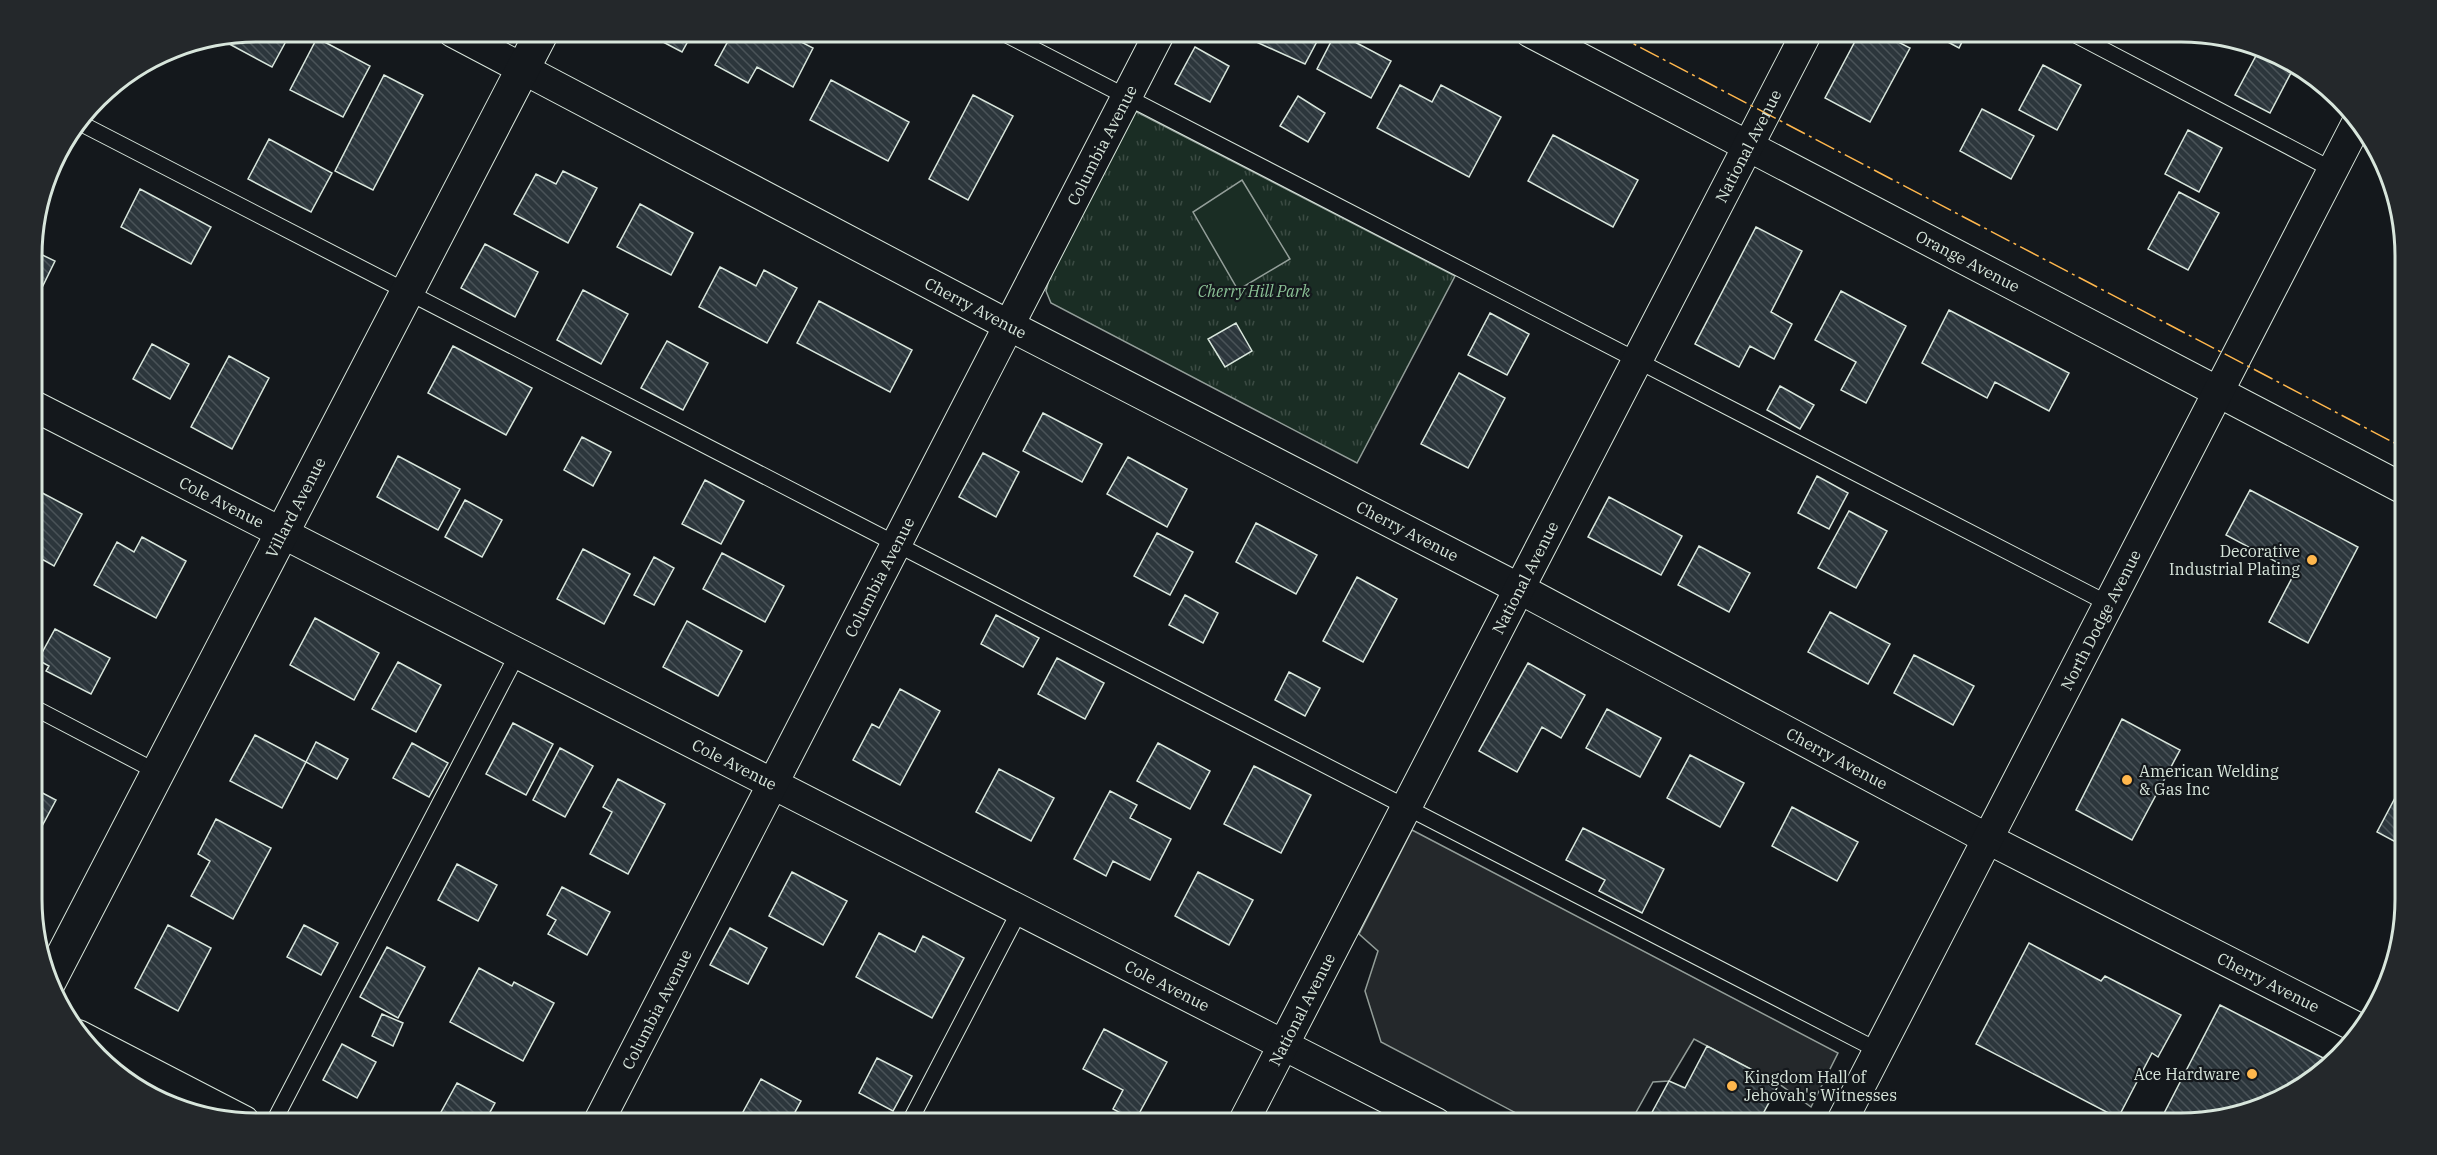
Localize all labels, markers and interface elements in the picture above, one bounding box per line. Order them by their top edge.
street label: Columbia Avenue [1062,82,1141,209]
street label: National Avenue [1711,86,1786,206]
street label: Orange Avenue [1912,225,2023,296]
street label: Cherry Avenue [921,273,1030,343]
park label: Cherry Hill Park [1198,281,1311,301]
street label: Villard Avenue [261,454,330,561]
street label: Cole Avenue [176,472,267,532]
street label: Cherry Avenue [1353,496,1462,566]
street label: Columbia Avenue [840,514,918,641]
street label: National Avenue [1488,518,1562,637]
place label: Decorative Industrial Plating [2169,541,2300,579]
street label: North Dodge Avenue [2056,546,2145,694]
marker: Decorative Industrial Plating [2305,553,2319,567]
street label: Cherry Avenue [1783,723,1891,794]
street label: Cole Avenue [689,734,780,794]
place label: American Welding & Gas Inc [2139,761,2279,799]
marker: American Welding & Gas Inc [2120,773,2134,787]
street label: Columbia Avenue [617,946,696,1073]
street label: Cherry Avenue [2214,948,2323,1017]
street label: National Avenue [1264,949,1339,1069]
street label: Cole Avenue [1121,956,1213,1016]
place label: Ace Hardware [2134,1064,2240,1084]
place label: Kingdom Hall of Jehovah's Witnesses [1744,1067,1897,1105]
marker: Ace Hardware [2245,1067,2259,1081]
marker: Kingdom Hall of Jehovah's Witnesses [1725,1079,1739,1093]

